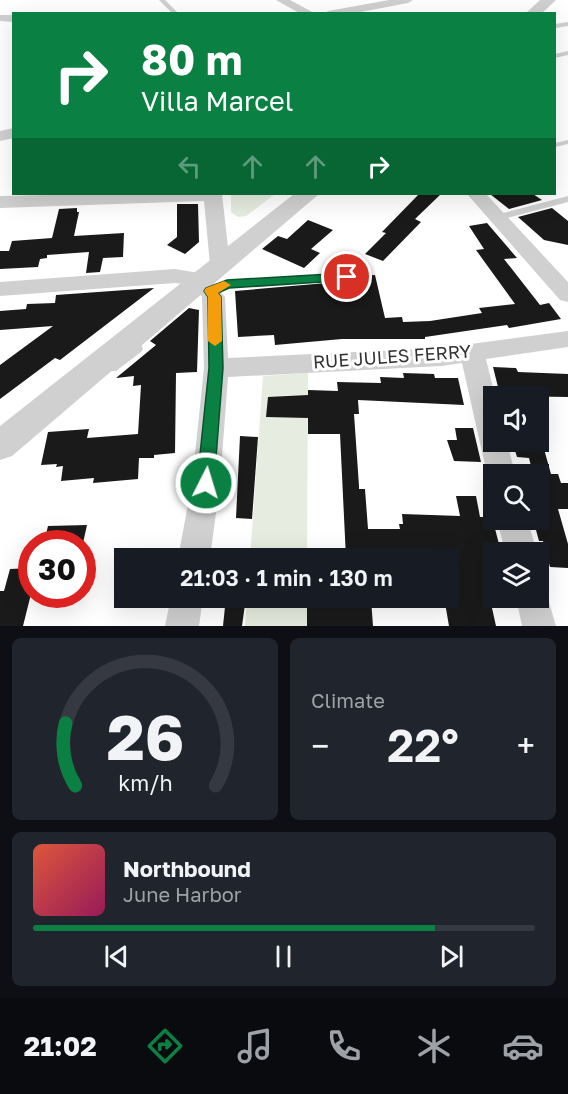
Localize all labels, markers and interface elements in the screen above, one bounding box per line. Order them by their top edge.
text: 80 m [141,34,242,84]
icon: right [42,36,120,114]
text: Villa Marcel [141,85,293,117]
icon: left [173,150,206,183]
icon: ahead [236,150,269,183]
icon: ahead [299,150,332,183]
icon: right [362,150,395,183]
pin [321,251,372,302]
icon: arrive [330,260,363,293]
street label: RUE JULES FERRY [312,339,472,372]
map controls [483,386,549,608]
button: sound [483,386,549,452]
position arrow [174,451,238,515]
button: search [483,464,549,530]
speed limit sign: 30 [18,530,96,608]
button: layers [483,542,549,608]
text: 21:03 · 1 min · 130 m [180,564,393,591]
text: Climate [311,688,385,712]
text: 26 [106,699,184,774]
text: 22° [387,718,459,772]
text: − [311,726,329,765]
text: + [517,726,535,765]
text: km/h [118,770,172,796]
text: Northbound [123,855,251,882]
text: June Harbor [123,882,242,906]
icon: previous [100,940,133,973]
icon: pause [267,940,300,973]
icon: next [435,940,468,973]
icon: directions [144,1025,186,1067]
icon: music [234,1025,276,1067]
icon: phone [323,1025,365,1067]
icon: climate [413,1025,455,1067]
icon: car [502,1025,544,1067]
text: 21:02 [24,1030,97,1062]

